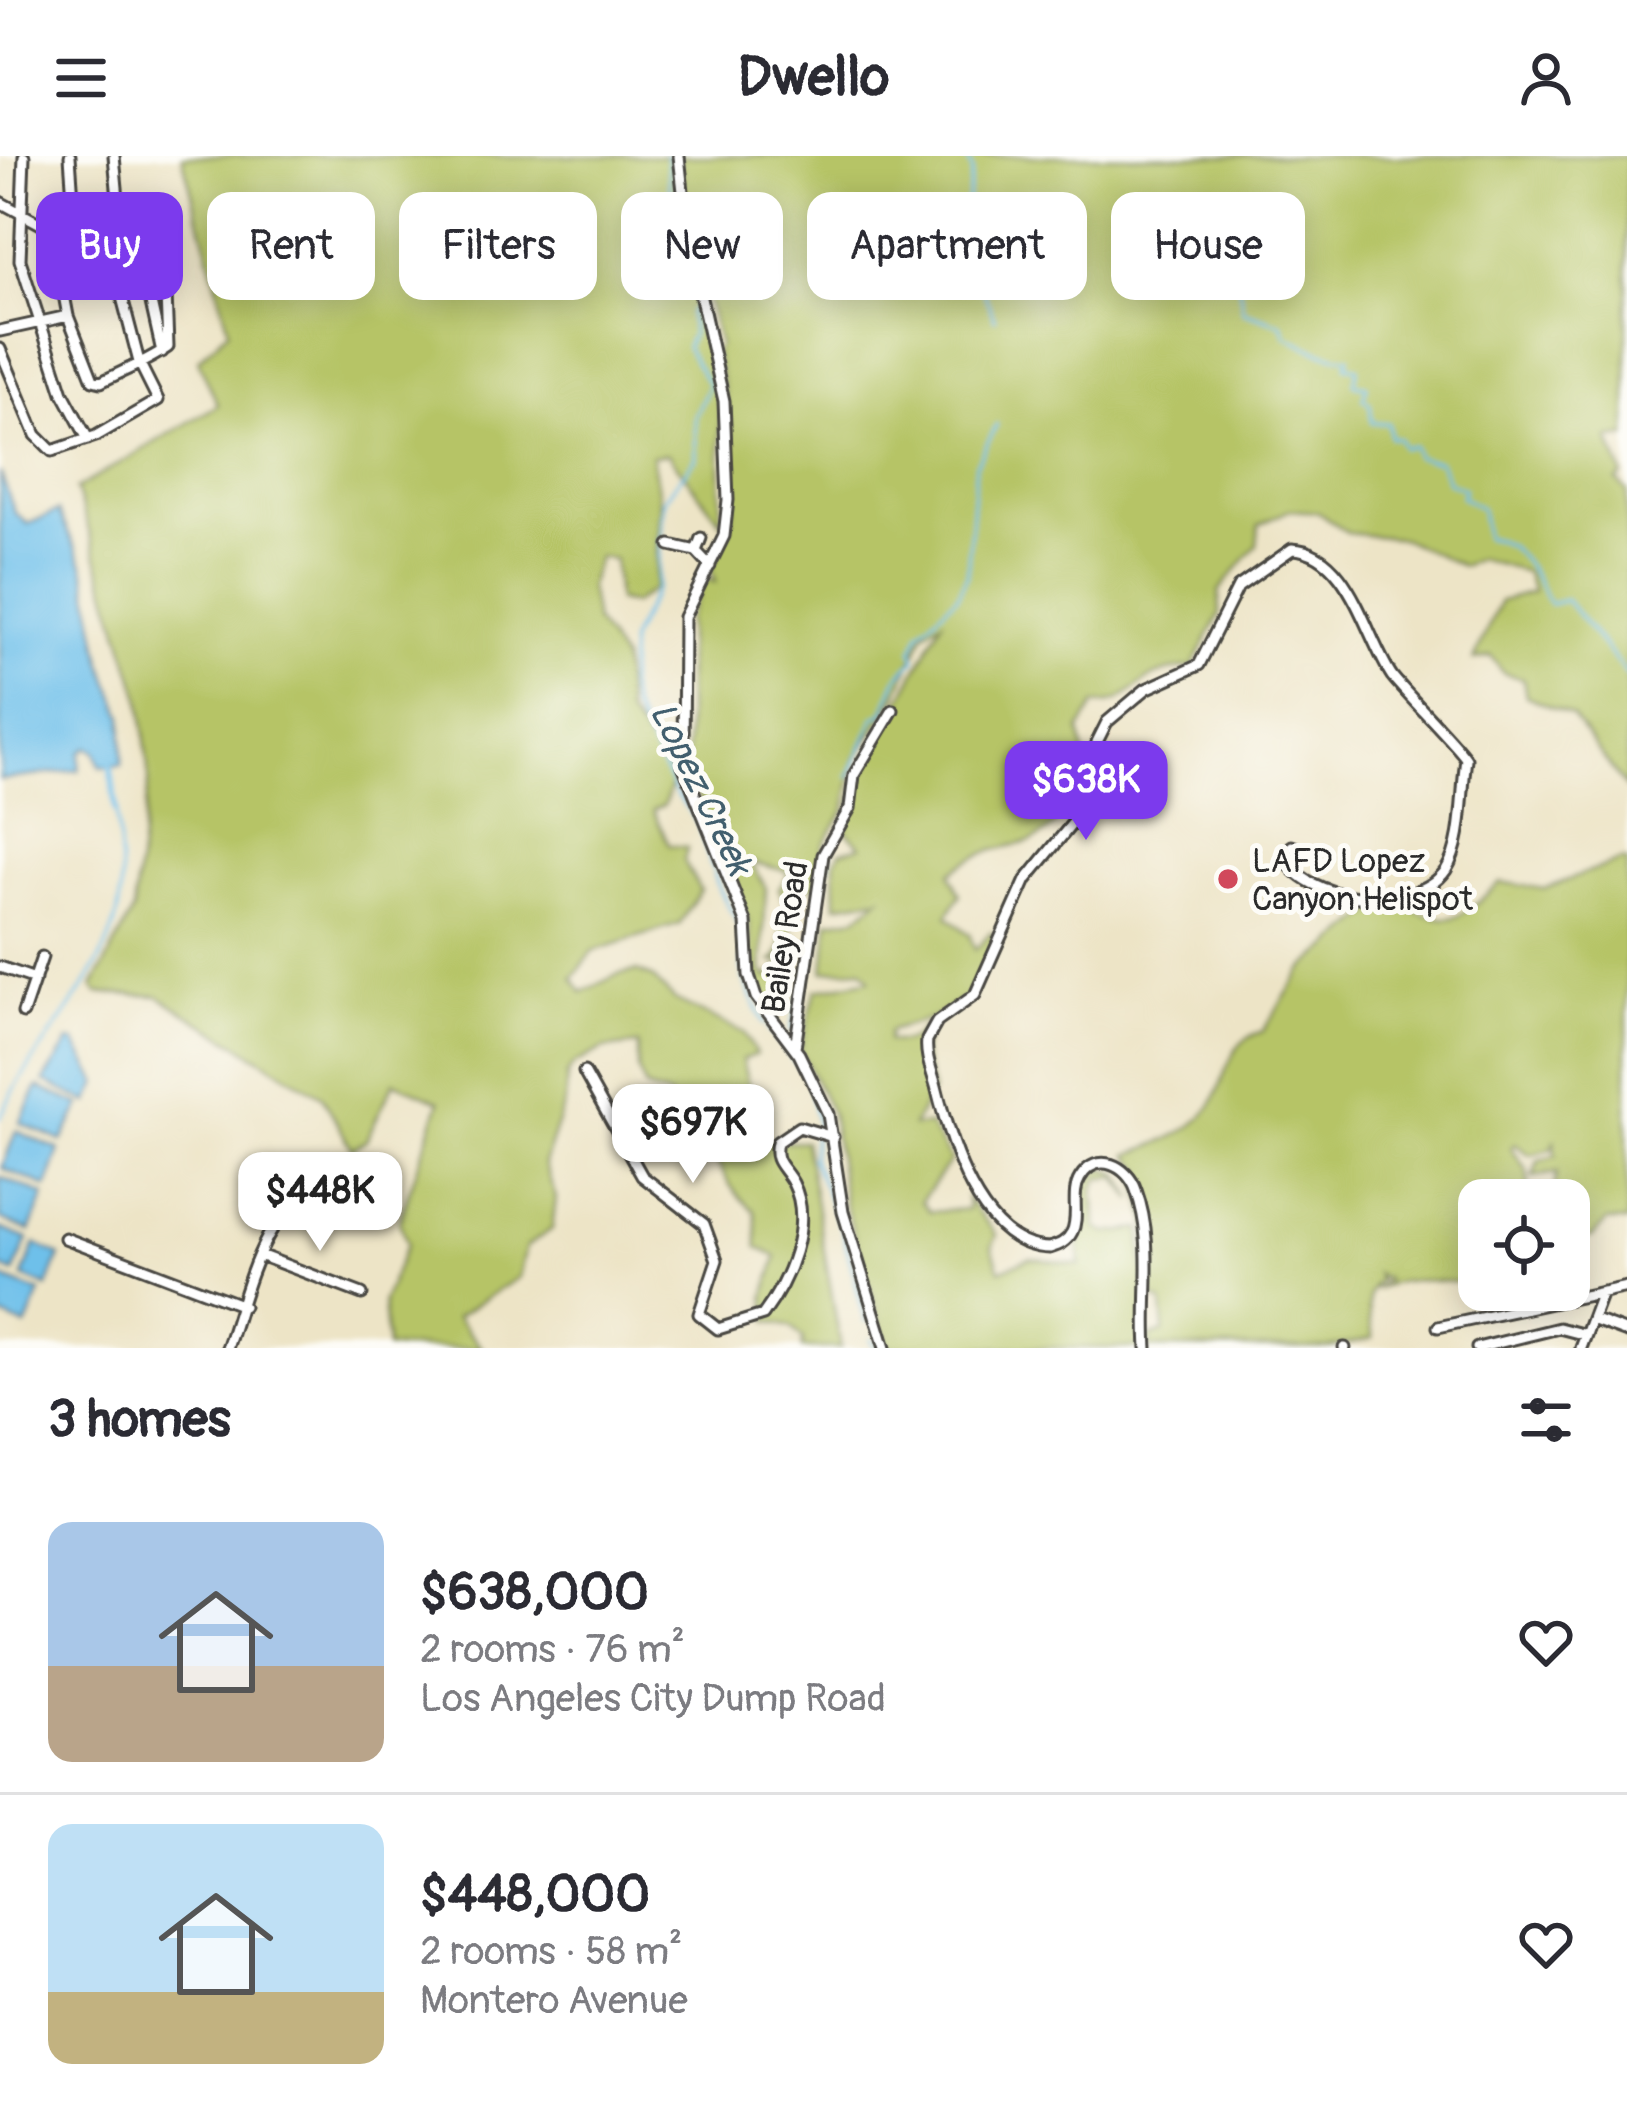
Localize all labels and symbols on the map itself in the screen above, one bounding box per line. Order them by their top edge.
water label: Lopez Creek [640,695,763,885]
pin: $638K [1002,741,1170,843]
place label: LAFD Lopez Canyon Helispot [1252,841,1474,920]
street label: Bailey Road [753,858,818,1016]
marker: LAFD Lopez Canyon Helispot [1215,866,1241,892]
pin: $697K [609,1084,777,1186]
pin: $448K [236,1152,404,1254]

